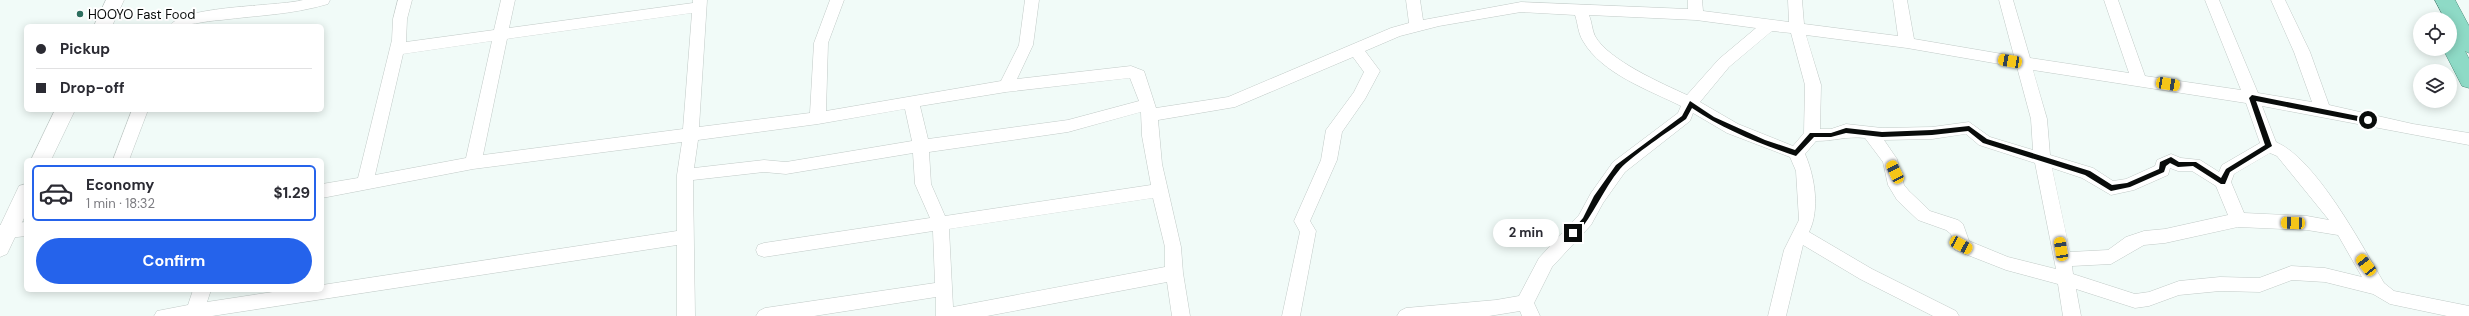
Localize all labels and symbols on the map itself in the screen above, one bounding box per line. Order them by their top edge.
place label: HOOYO Fast Food [88,6,195,23]
marker: HOOYO Fast Food [75,9,85,19]
car [1997,53,2023,69]
car [2155,76,2181,92]
route start [2359,111,2377,129]
car [1884,159,1906,185]
car [2281,217,2305,229]
callout: 2 min [1493,219,1559,247]
route end [1564,224,1582,242]
car [1948,234,1974,256]
car [2053,236,2069,262]
car [2354,252,2378,278]

